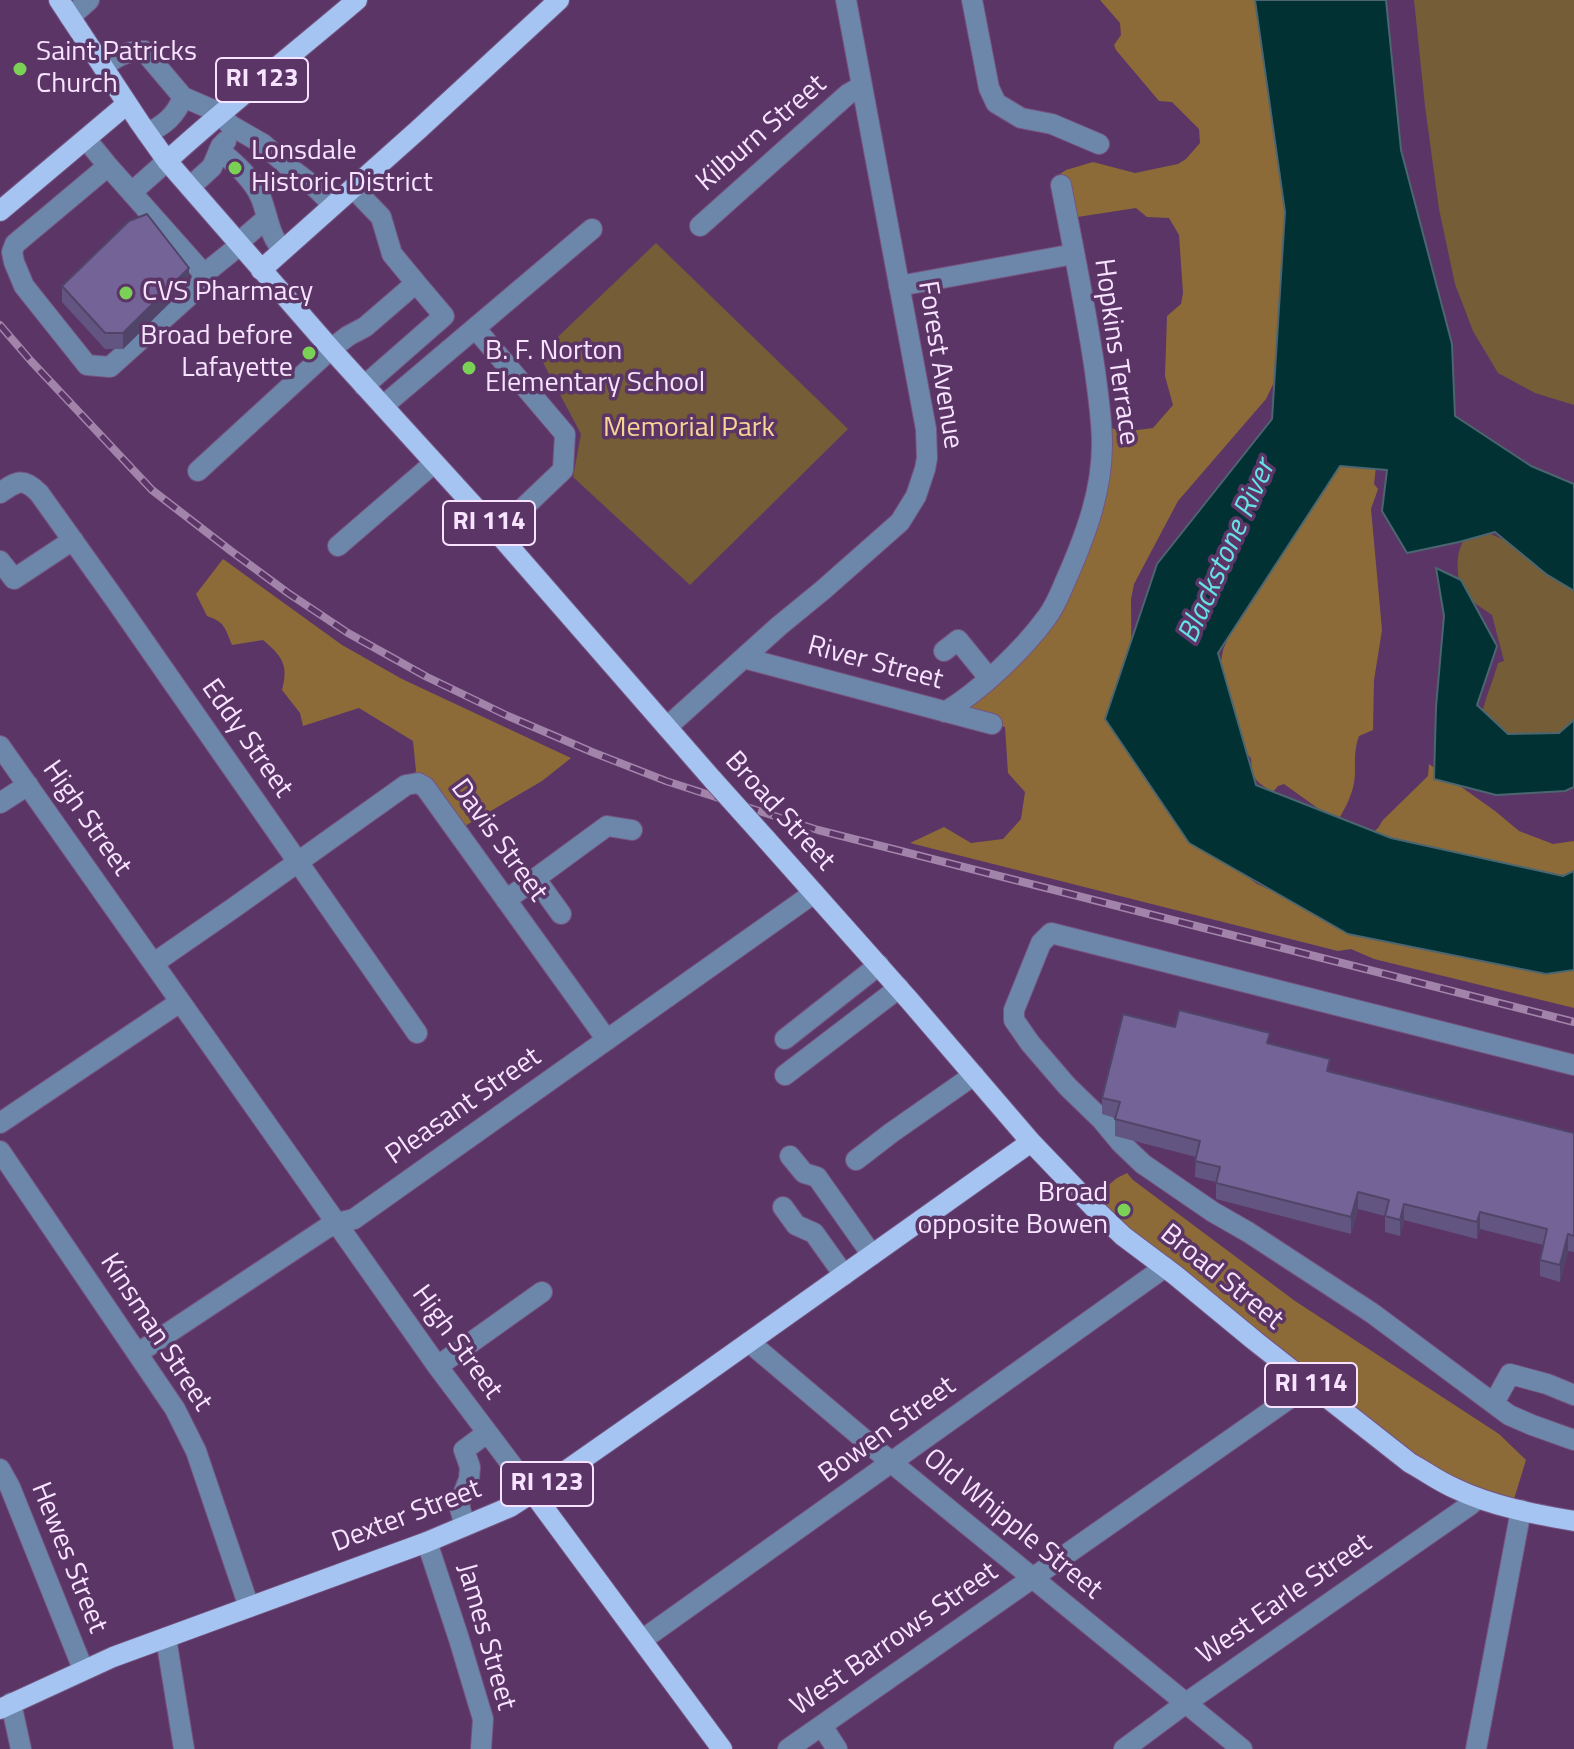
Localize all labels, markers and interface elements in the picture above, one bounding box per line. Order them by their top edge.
place label: Saint Patricks Church [36,36,197,102]
road number: RI 123 [216,58,308,102]
marker: Saint Patricks Church [11,60,29,78]
street label: Kilburn Street [690,68,834,200]
place label: Lonsdale Historic District [251,135,433,201]
marker: Lonsdale Historic District [226,159,244,177]
street label: Hopkins Terrace [1085,257,1145,447]
place label: CVS Pharmacy [142,276,313,310]
street label: Forest Avenue [909,279,969,451]
marker: CVS Pharmacy [117,284,135,302]
place label: Broad before Lafayette [140,320,293,386]
place label: B. F. Norton Elementary School [485,335,705,401]
marker: Broad before Lafayette [300,344,318,362]
marker: B. F. Norton Elementary School [460,359,478,377]
park label: Memorial Park [603,412,775,446]
water label: Blackstone River [1172,455,1284,649]
road number: RI 114 [443,501,535,545]
street label: River Street [804,630,946,698]
street label: Eddy Street [193,673,299,805]
street label: Broad Street [717,746,841,878]
street label: High Street [34,755,138,883]
street label: Davis Street [442,773,554,909]
street label: Pleasant Street [380,1041,548,1173]
place label: Broad opposite Bowen [917,1177,1108,1243]
marker: Broad opposite Bowen [1115,1201,1133,1219]
street label: Broad Street [1153,1218,1289,1338]
street label: Kinsman Street [92,1248,218,1418]
street label: High Street [403,1279,509,1407]
road number: RI 114 [1265,1363,1357,1407]
street label: Bowen Street [813,1370,963,1492]
street label: Old Whipple Street [916,1443,1108,1607]
road number: RI 123 [501,1462,593,1506]
street label: Dexter Street [328,1473,486,1561]
street label: Hewes Street [23,1478,113,1638]
street label: West Earle Street [1191,1527,1379,1673]
street label: West Barrows Street [785,1556,1005,1724]
street label: James Street [448,1560,522,1714]

